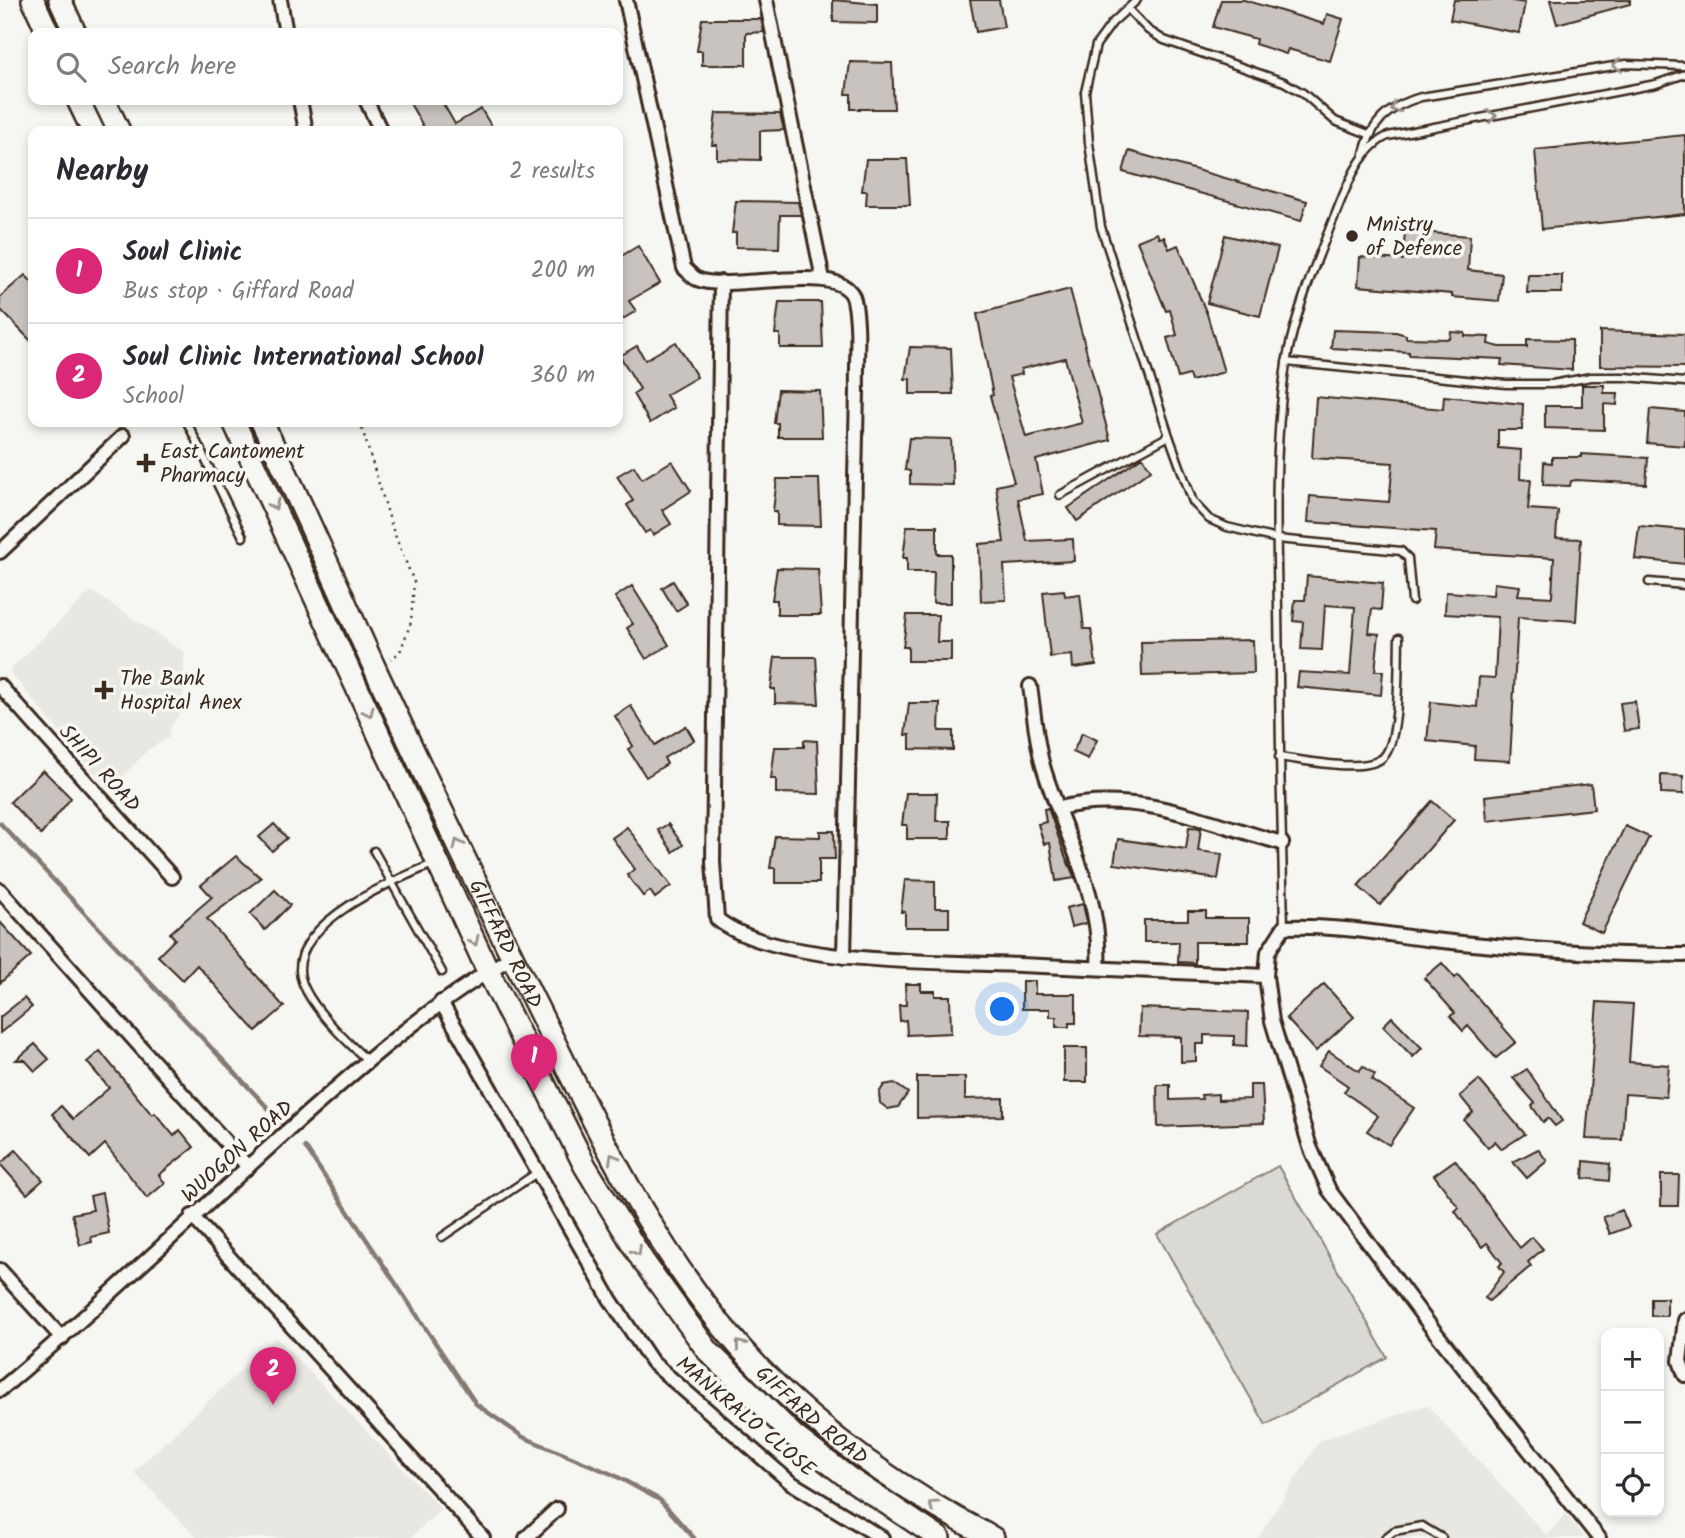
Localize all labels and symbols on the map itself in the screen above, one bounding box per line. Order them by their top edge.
one-way arrow [1611,58,1623,73]
one-way arrow [1389,100,1402,113]
one-way arrow [1486,109,1498,124]
place label: Mnistry of Defence [1366,209,1463,266]
marker: Mnistry of Defence [1344,228,1360,244]
place label: East Cantoment Pharmacy [160,436,305,493]
marker: East Cantoment Pharmacy [138,455,154,471]
one-way arrow [266,498,280,510]
place label: The Bank Hospital Anex [120,663,243,720]
marker: The Bank Hospital Anex [94,680,114,700]
one-way arrow [361,705,375,717]
street label: SHIPI ROAD [50,717,148,821]
one-way arrow [452,839,466,851]
street label: GIFFARD ROAD [459,874,550,1014]
one-way arrow [466,934,480,946]
your location [985,992,1019,1026]
pin: 1 [511,1034,557,1092]
street label: WUOGON ROAD [174,1092,302,1212]
one-way arrow [608,1152,621,1165]
one-way arrow [628,1243,641,1256]
one-way arrow [736,1341,748,1354]
pin: 2 [250,1347,296,1405]
street label: MANKRALO CLOSE [668,1349,823,1486]
street label: GIFFARD ROAD [747,1358,874,1474]
one-way arrow [928,1500,941,1513]

